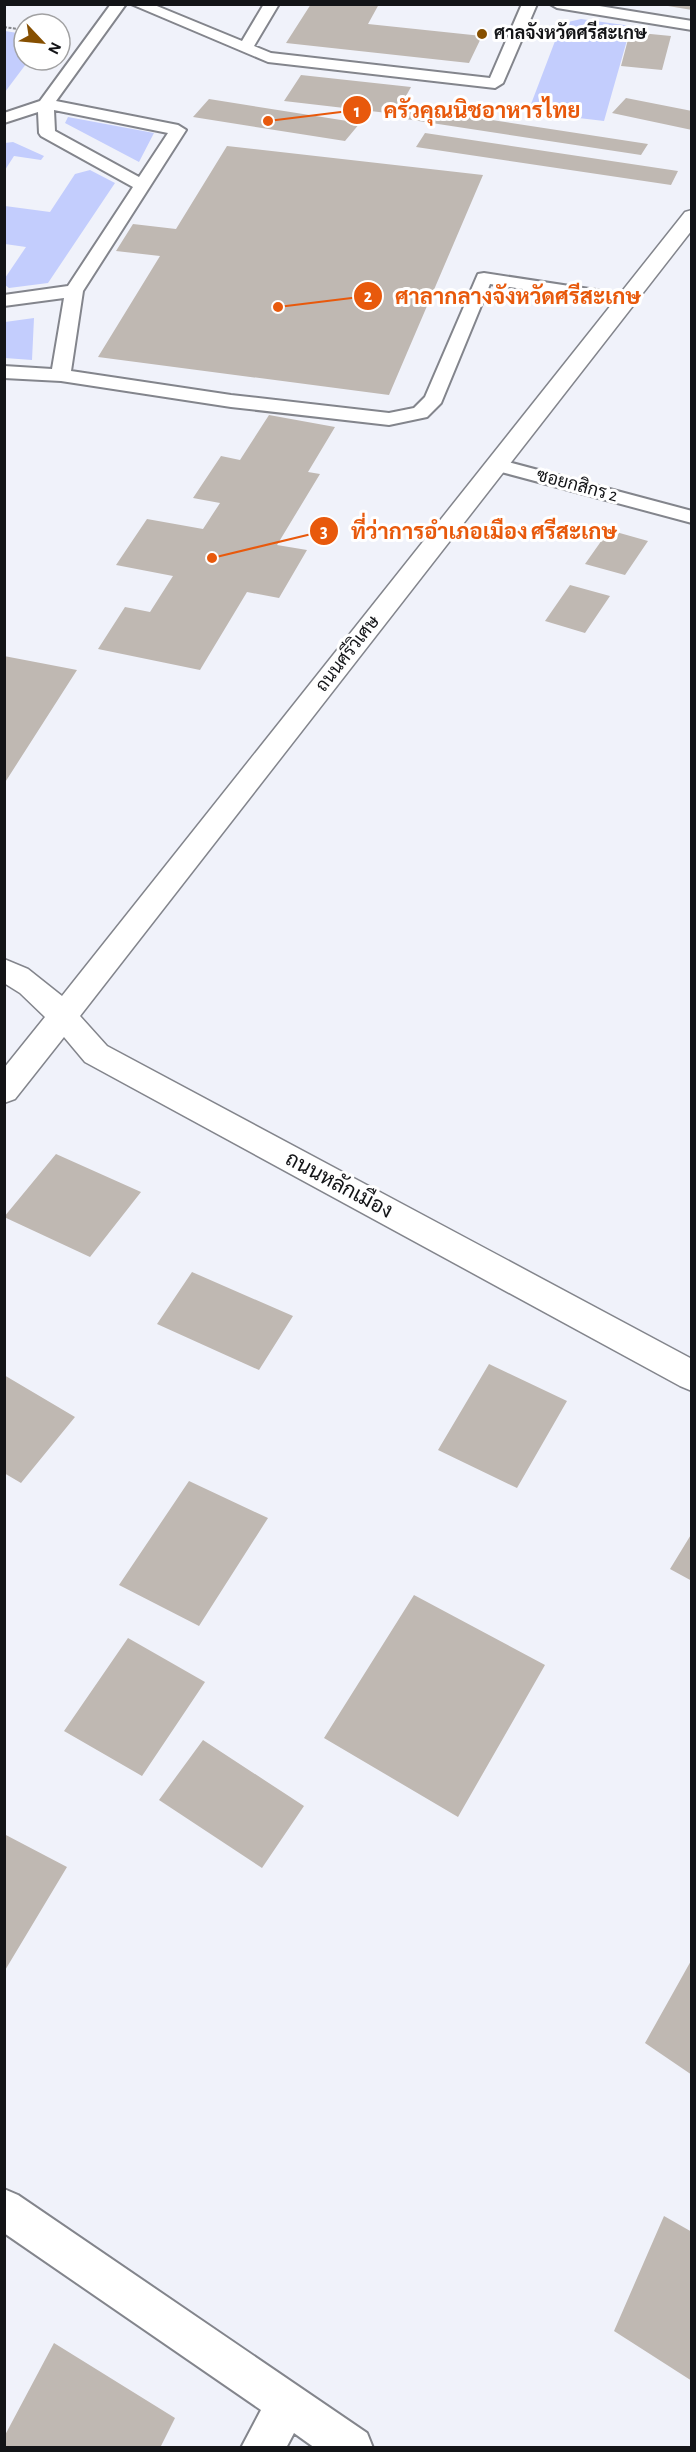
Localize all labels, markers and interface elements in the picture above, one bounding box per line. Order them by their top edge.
north arrow [12,12,72,72]
place label: ศาลจังหวัดศรีสะเกษ [494,20,648,43]
marker: ศาลจังหวัดศรีสะเกษ [475,27,489,41]
text: N [45,40,64,57]
callout: ครัวคุณนิชอาหารไทย [342,90,592,130]
text: ครัวคุณนิชอาหารไทย [384,96,580,126]
text: 1 [354,103,360,121]
callout: ศาลากลางจังหวัดศรีสะเกษ [353,276,653,316]
text: ศาลากลางจังหวัดศรีสะเกษ [395,282,641,308]
text: 2 [364,288,373,306]
street label: ซอยกสิกร 2 [535,464,620,505]
callout: ที่ว่าการอำเภอเมือง ศรีสะเกษ [309,511,629,551]
text: ที่ว่าการอำเภอเมือง ศรีสะเกษ [351,512,617,543]
text: 3 [320,523,328,541]
street label: ถนนศรีวิเศษ [309,609,384,695]
street label: ถนนหลักเมือง [282,1145,398,1222]

